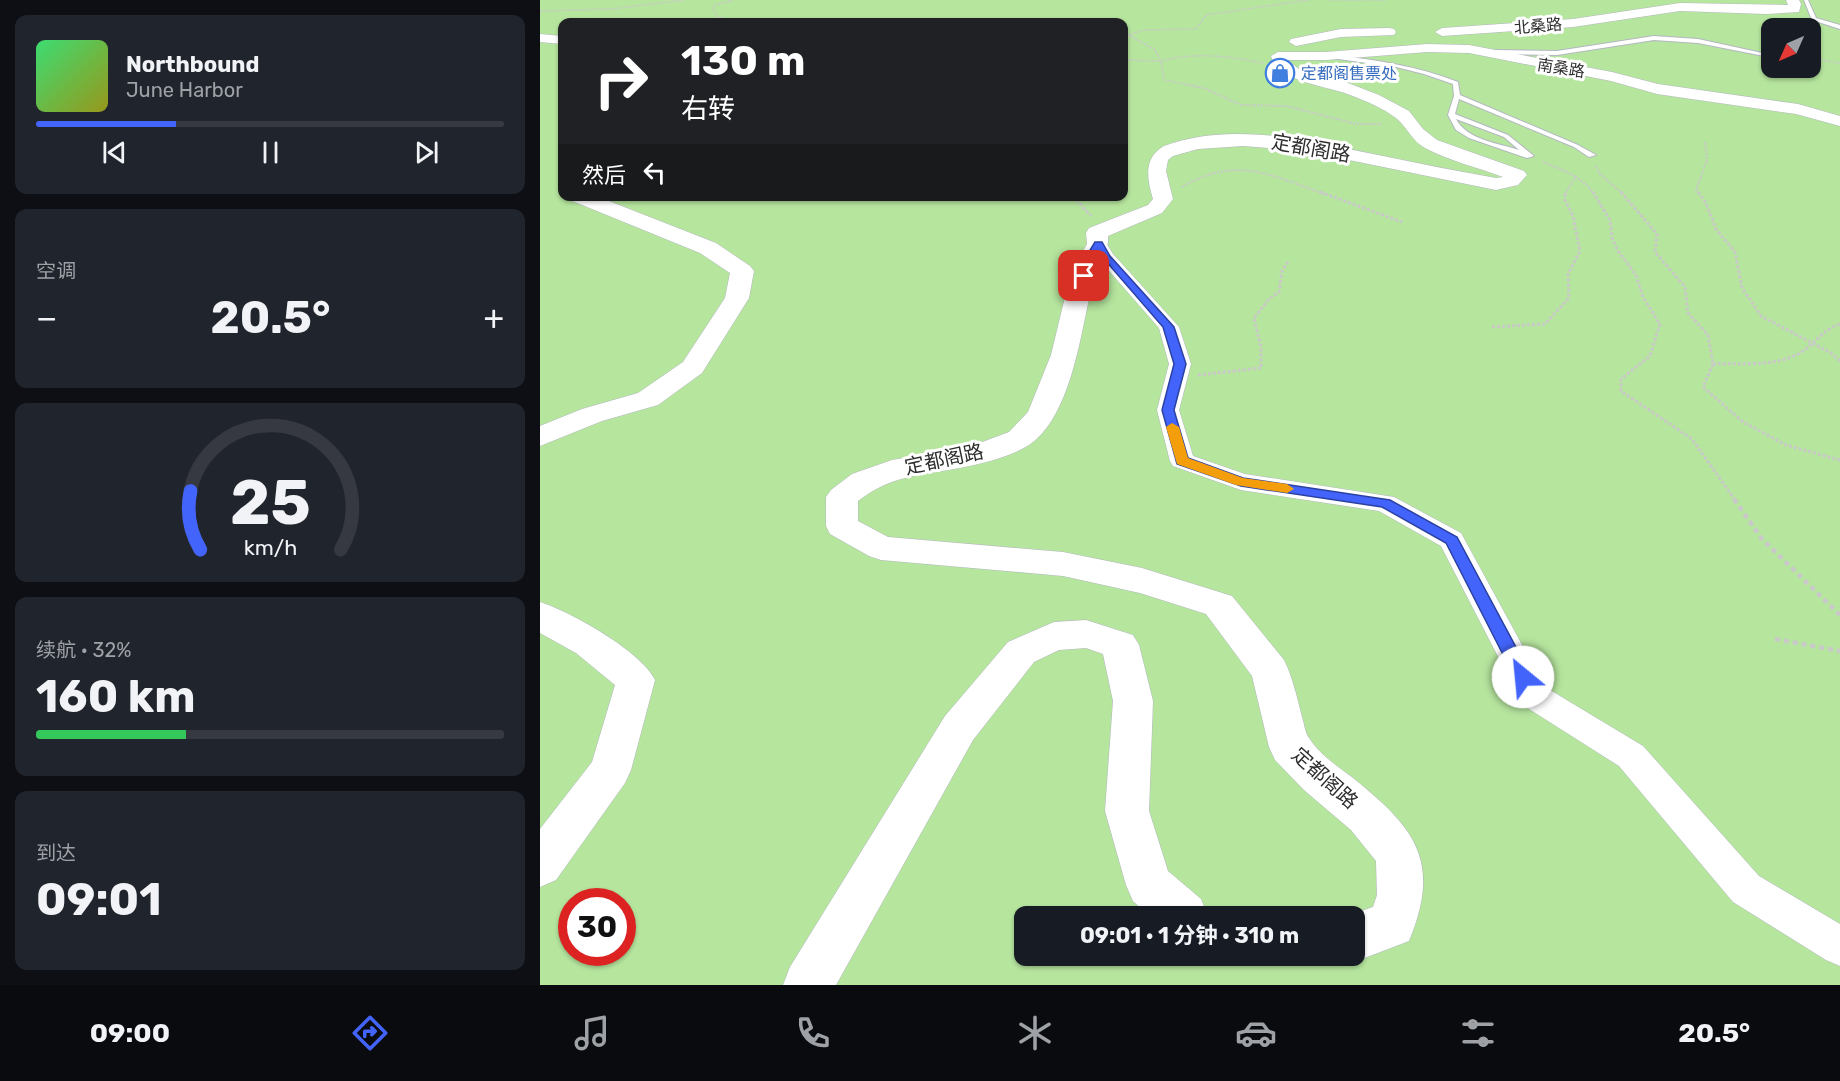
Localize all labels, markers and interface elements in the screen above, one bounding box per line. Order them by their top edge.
street label: 北桑路 [1513,14,1563,38]
north arrow [1761,18,1821,78]
map controls [1761,18,1821,78]
text: 130 m [681,36,806,86]
icon: right [582,42,660,120]
text: Northbound [126,51,259,78]
street label: 南桑路 [1536,55,1586,81]
shop icon: 定都阁售票处 [1264,57,1296,89]
place label: 定都阁售票处 [1301,64,1397,83]
text: June Harbor [126,78,243,102]
text: 右转 [681,93,735,125]
street label: 定都阁路 [1270,129,1352,167]
icon: previous [98,136,131,169]
icon: pause [254,136,287,169]
icon: next [410,136,443,169]
icon: left [638,156,671,189]
text: 然后 [582,162,626,189]
pin [1058,250,1109,301]
text: 空调 [36,259,76,283]
icon: arrive [1067,259,1100,292]
text: 20.5° [211,291,330,344]
text: − [36,298,57,337]
text: + [483,298,504,337]
street label: 定都阁路 [902,439,986,479]
text: 25 [230,466,310,540]
text: km/h [243,535,297,560]
text: 续航 · 32% [36,638,131,662]
position arrow [1491,645,1555,709]
text: 160 km [36,670,195,723]
street label: 定都阁路 [1287,742,1363,814]
text: 到达 [36,841,76,865]
text: 09:01 [36,873,162,926]
speed limit sign: 30 [558,888,636,966]
text: 09:01 · 1 分钟 · 310 m [1080,922,1299,949]
icon: directions [349,1012,391,1054]
icon: music [571,1012,613,1054]
icon: phone [792,1012,834,1054]
icon: climate [1014,1012,1056,1054]
icon: car [1235,1012,1277,1054]
icon: filters [1457,1012,1499,1054]
text: 09:00 [90,1017,170,1049]
text: 20.5° [1678,1017,1750,1049]

